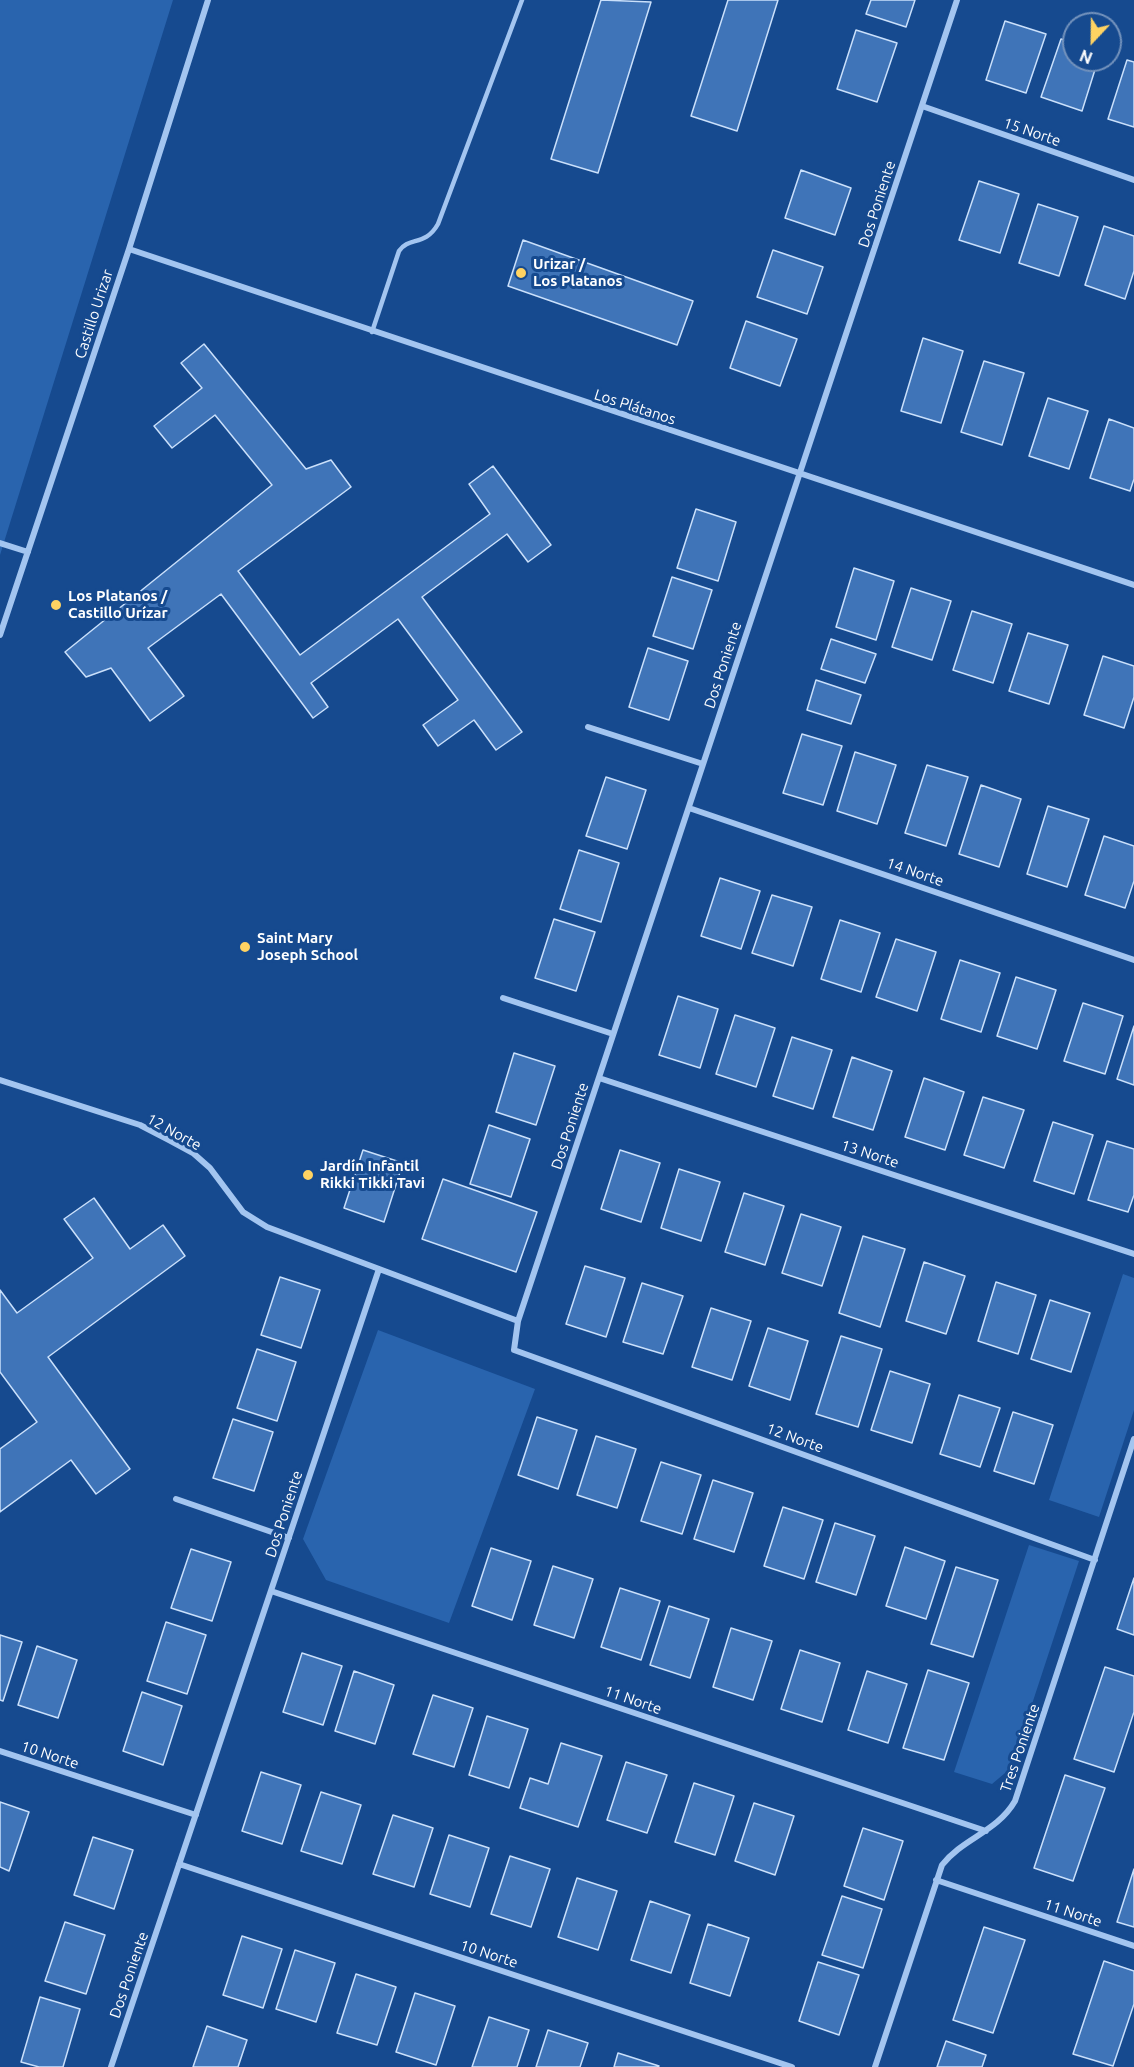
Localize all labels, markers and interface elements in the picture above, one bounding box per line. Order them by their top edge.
north arrow [1062,12,1122,72]
text: N [1077,46,1095,67]
street label: 15 Norte [1001,114,1063,150]
street label: Dos Poniente [855,158,899,250]
place label: Urizar / Los Platanos [533,255,623,290]
marker: Urizar / Los Platanos [514,266,528,280]
street label: Castillo Urizar [71,267,117,361]
street label: Los Plátanos [592,385,678,429]
place label: Los Platanos / Castillo Urízar [68,587,168,622]
marker: Los Platanos / Castillo Urízar [49,598,63,612]
street label: Dos Poniente [701,619,745,711]
street label: 14 Norte [884,854,946,890]
place label: Saint Mary Joseph School [257,929,358,964]
marker: Saint Mary Joseph School [238,940,252,954]
street label: Dos Poniente [548,1080,592,1172]
street label: 12 Norte [144,1110,204,1154]
street label: 13 Norte [839,1136,901,1172]
place label: Jardín Infantil Rikki Tikki Tavi [320,1157,425,1192]
marker: Jardín Infantil Rikki Tikki Tavi [301,1168,315,1182]
street label: 12 Norte [764,1419,826,1457]
street label: Dos Poniente [262,1468,306,1560]
street label: 11 Norte [602,1682,664,1718]
street label: Tres Poniente [996,1701,1044,1795]
street label: 10 Norte [19,1737,81,1773]
street label: 11 Norte [1042,1895,1104,1931]
street label: Dos Poniente [106,1929,152,2021]
street label: 10 Norte [458,1936,520,1972]

